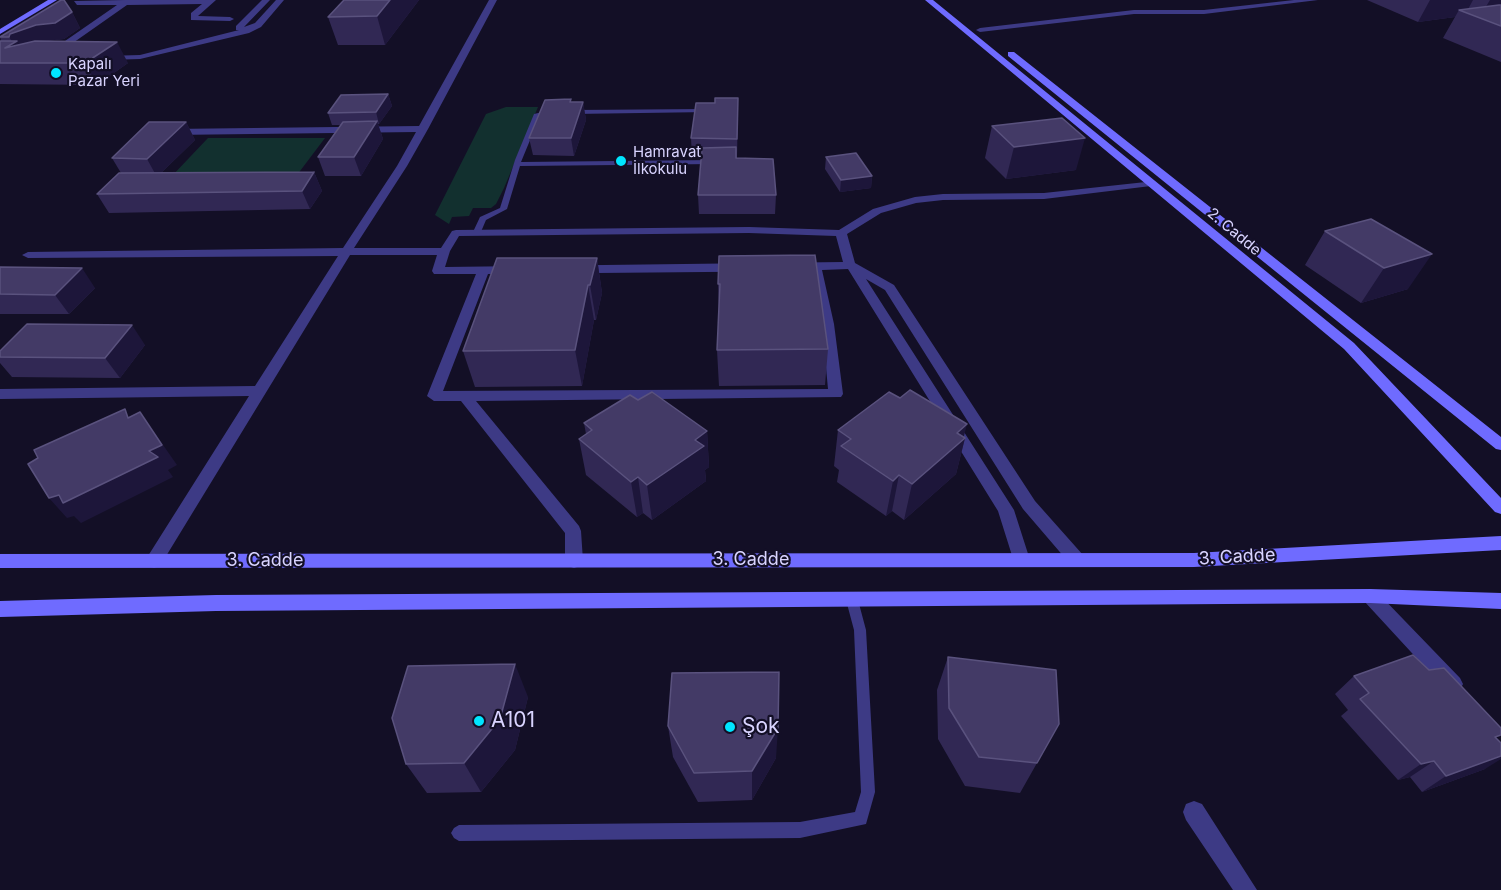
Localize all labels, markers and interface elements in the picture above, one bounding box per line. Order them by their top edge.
place label: Kapalı Pazar Yeri [68,55,140,90]
marker: Kapalı Pazar Yeri [49,66,63,80]
place label: Hamravat İlkokulu [633,143,701,178]
marker: Hamravat İlkokulu [614,154,628,168]
street label: 2. Cadde [1204,204,1264,260]
street label: 3. Cadde [1198,544,1276,570]
street label: 3. Cadde [713,549,789,571]
street label: 3. Cadde [227,550,303,572]
place label: A101 [491,708,535,734]
marker: A101 [472,714,486,728]
place label: Şok [742,714,780,740]
marker: Şok [723,720,737,734]

